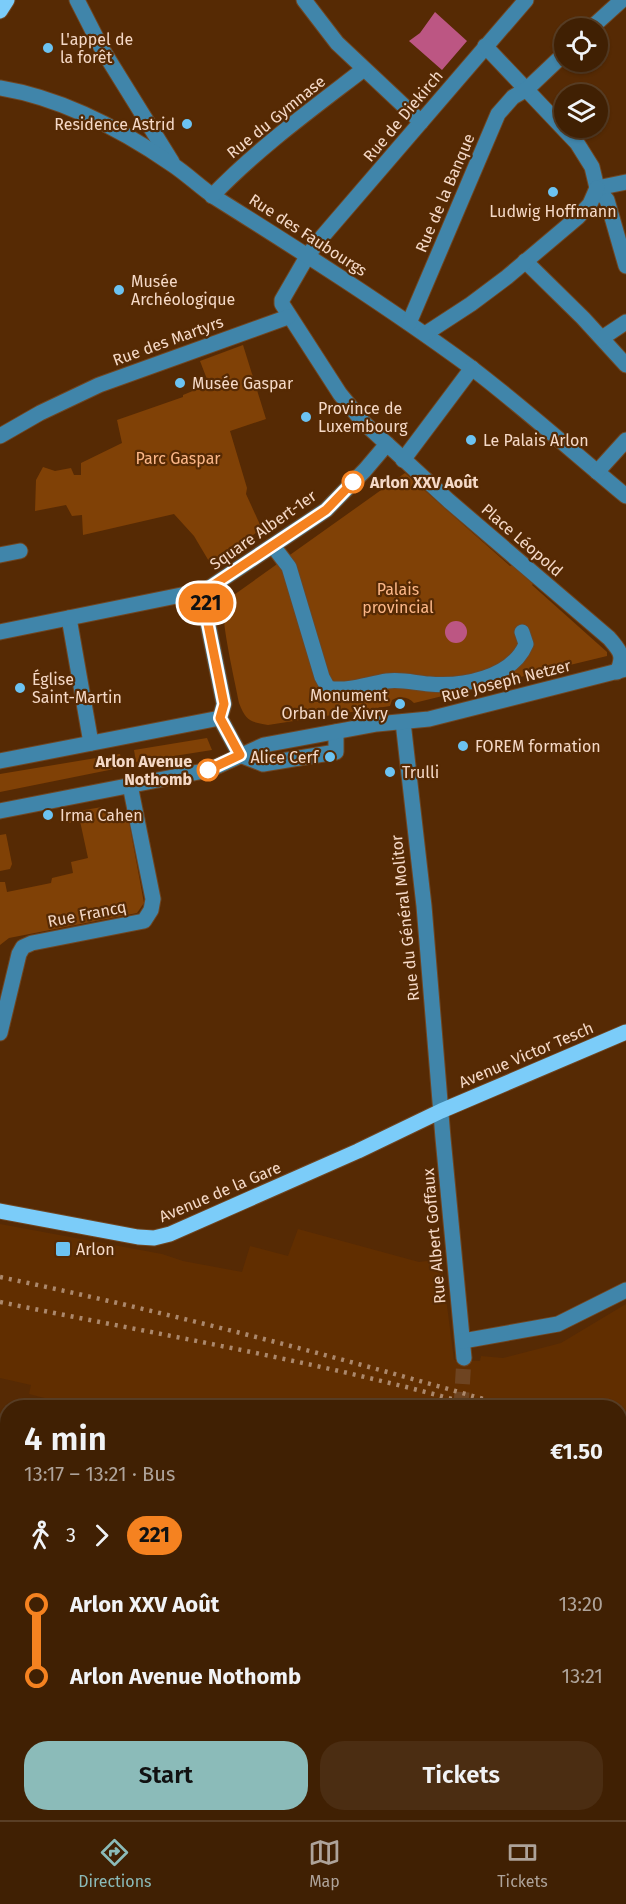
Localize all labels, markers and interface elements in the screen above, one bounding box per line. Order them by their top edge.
map controls [554,18,608,138]
button: locate [554,18,608,72]
place label: L'appel de la forêt [60,30,133,67]
marker: L'appel de la forêt [41,41,55,55]
street label: Rue de Diekirch [359,66,447,166]
street label: Rue du Gymnase [223,72,329,162]
button: layers [554,84,608,138]
place label: Residence Astrid [54,115,175,134]
marker: Residence Astrid [180,117,194,131]
street label: Rue de la Banque [411,131,479,255]
marker: Ludwig Hoffmann [546,185,560,199]
street label: Rue des Faubourgs [246,190,370,280]
place label: Ludwig Hoffmann [489,202,617,221]
place label: Musée Archéologique [131,272,235,309]
marker: Musée Archéologique [112,283,126,297]
street label: Rue des Martyrs [110,312,226,370]
place label: Musée Gaspar [192,374,294,393]
marker: Musée Gaspar [173,376,187,390]
place label: Province de Luxembourg [318,399,408,436]
marker: Province de Luxembourg [299,410,313,424]
place label: Le Palais Arlon [483,431,589,450]
marker: Le Palais Arlon [464,433,478,447]
park label: Parc Gaspar [135,449,221,468]
marker: Arlon XXV Août [342,471,364,493]
place label: Arlon XXV Août [369,473,479,492]
street label: Square Albert-1er [206,486,321,574]
street label: Place Léopold [478,500,566,580]
park label: Palais provincial [362,580,434,617]
line badge: 221 [172,584,240,622]
text: 221 [191,590,222,616]
street label: Rue Joseph Netzer [439,656,573,706]
place label: Église Saint-Martin [32,669,122,707]
marker: Église Saint-Martin [13,681,27,695]
place label: Monument Orban de Xivry [281,686,388,723]
marker: Monument Orban de Xivry [393,697,407,711]
place label: FOREM formation [475,737,601,756]
marker: FOREM formation [456,739,470,753]
place label: Alice Cerf [250,748,320,767]
marker: Alice Cerf [323,750,337,764]
place label: Arlon Avenue Nothomb [95,752,192,789]
marker: Arlon Avenue Nothomb [197,759,219,781]
place label: Trulli [402,763,439,782]
marker: Trulli [383,765,397,779]
place label: Irma Cahen [60,806,143,825]
marker: Irma Cahen [41,808,55,822]
street label: Rue du Général Molitor [387,833,423,1002]
street label: Rue Francq [46,897,128,931]
street label: Avenue Victor Tesch [456,1018,596,1092]
street label: Avenue de la Gare [156,1158,284,1226]
street label: Rue Albert Goffaux [419,1167,449,1304]
marker: Arlon [54,1240,72,1258]
place label: Arlon [76,1240,115,1259]
text: 4 min [24,1419,107,1459]
text: €1.50 [550,1438,603,1465]
text: 13:17 – 13:21 · Bus [24,1462,175,1486]
icon: walk [24,1519,57,1552]
icon: forward [85,1519,118,1552]
text: 221 [139,1522,170,1548]
text: 3 [66,1523,76,1547]
text: Arlon XXV Août [70,1591,219,1618]
text: 13:20 [559,1592,603,1616]
text: Arlon Avenue Nothomb [70,1663,301,1690]
text: 13:21 [562,1664,603,1688]
button: Start [24,1741,308,1810]
button: Tickets [320,1741,603,1810]
tab: Directions [78,1836,152,1891]
tab: Map [308,1836,341,1891]
tab: Tickets [497,1836,548,1891]

